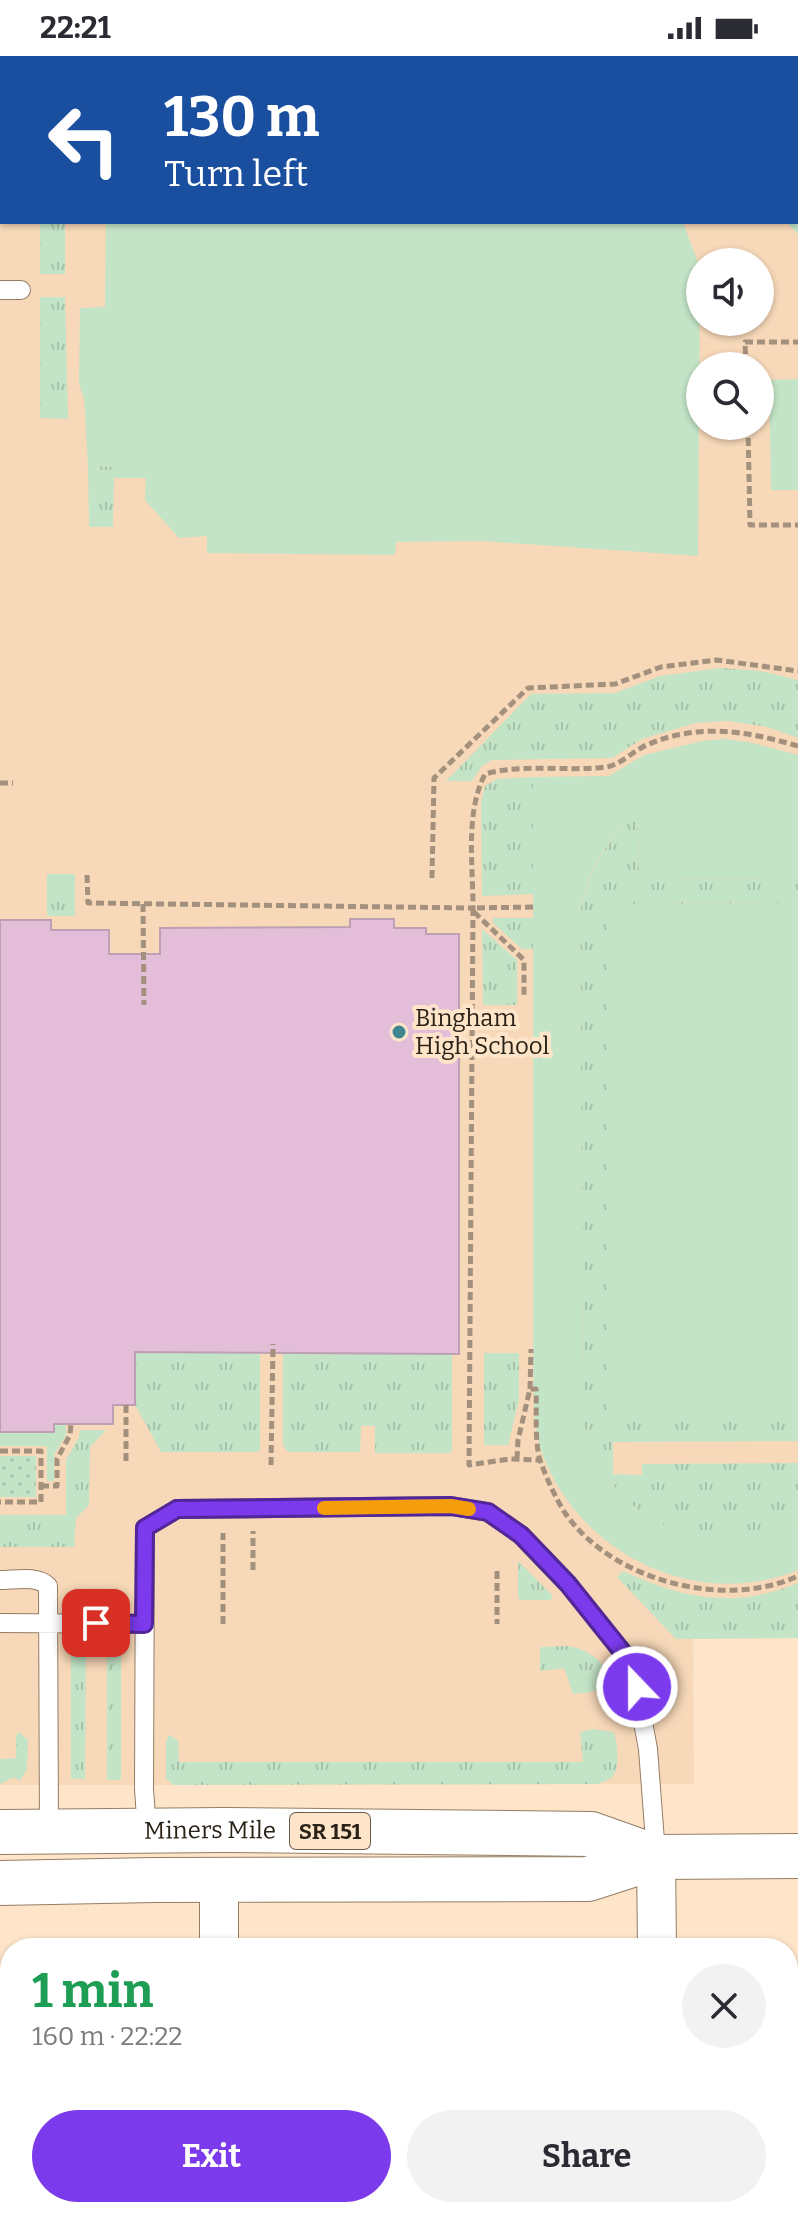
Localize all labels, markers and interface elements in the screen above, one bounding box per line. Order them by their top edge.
text: 22:21 [40,10,111,46]
text: 130 m [164,84,320,151]
icon: left [32,88,136,192]
text: Turn left [164,152,308,196]
map controls [686,248,774,440]
button: sound [686,248,774,336]
button: search [686,352,774,440]
place label: Bingham High School [415,1004,550,1060]
marker: Bingham High School [390,1023,408,1041]
pin [62,1589,130,1657]
icon: arrive [74,1601,118,1645]
position arrow [595,1645,679,1729]
road number: SR 151 [290,1813,370,1849]
street label: Miners Mile [144,1816,276,1845]
text: 1 min [32,1962,153,2020]
button: close [682,1964,766,2048]
text: 160 m · 22:22 [32,2021,182,2052]
button: Exit [32,2110,391,2202]
button: Share [407,2110,766,2202]

